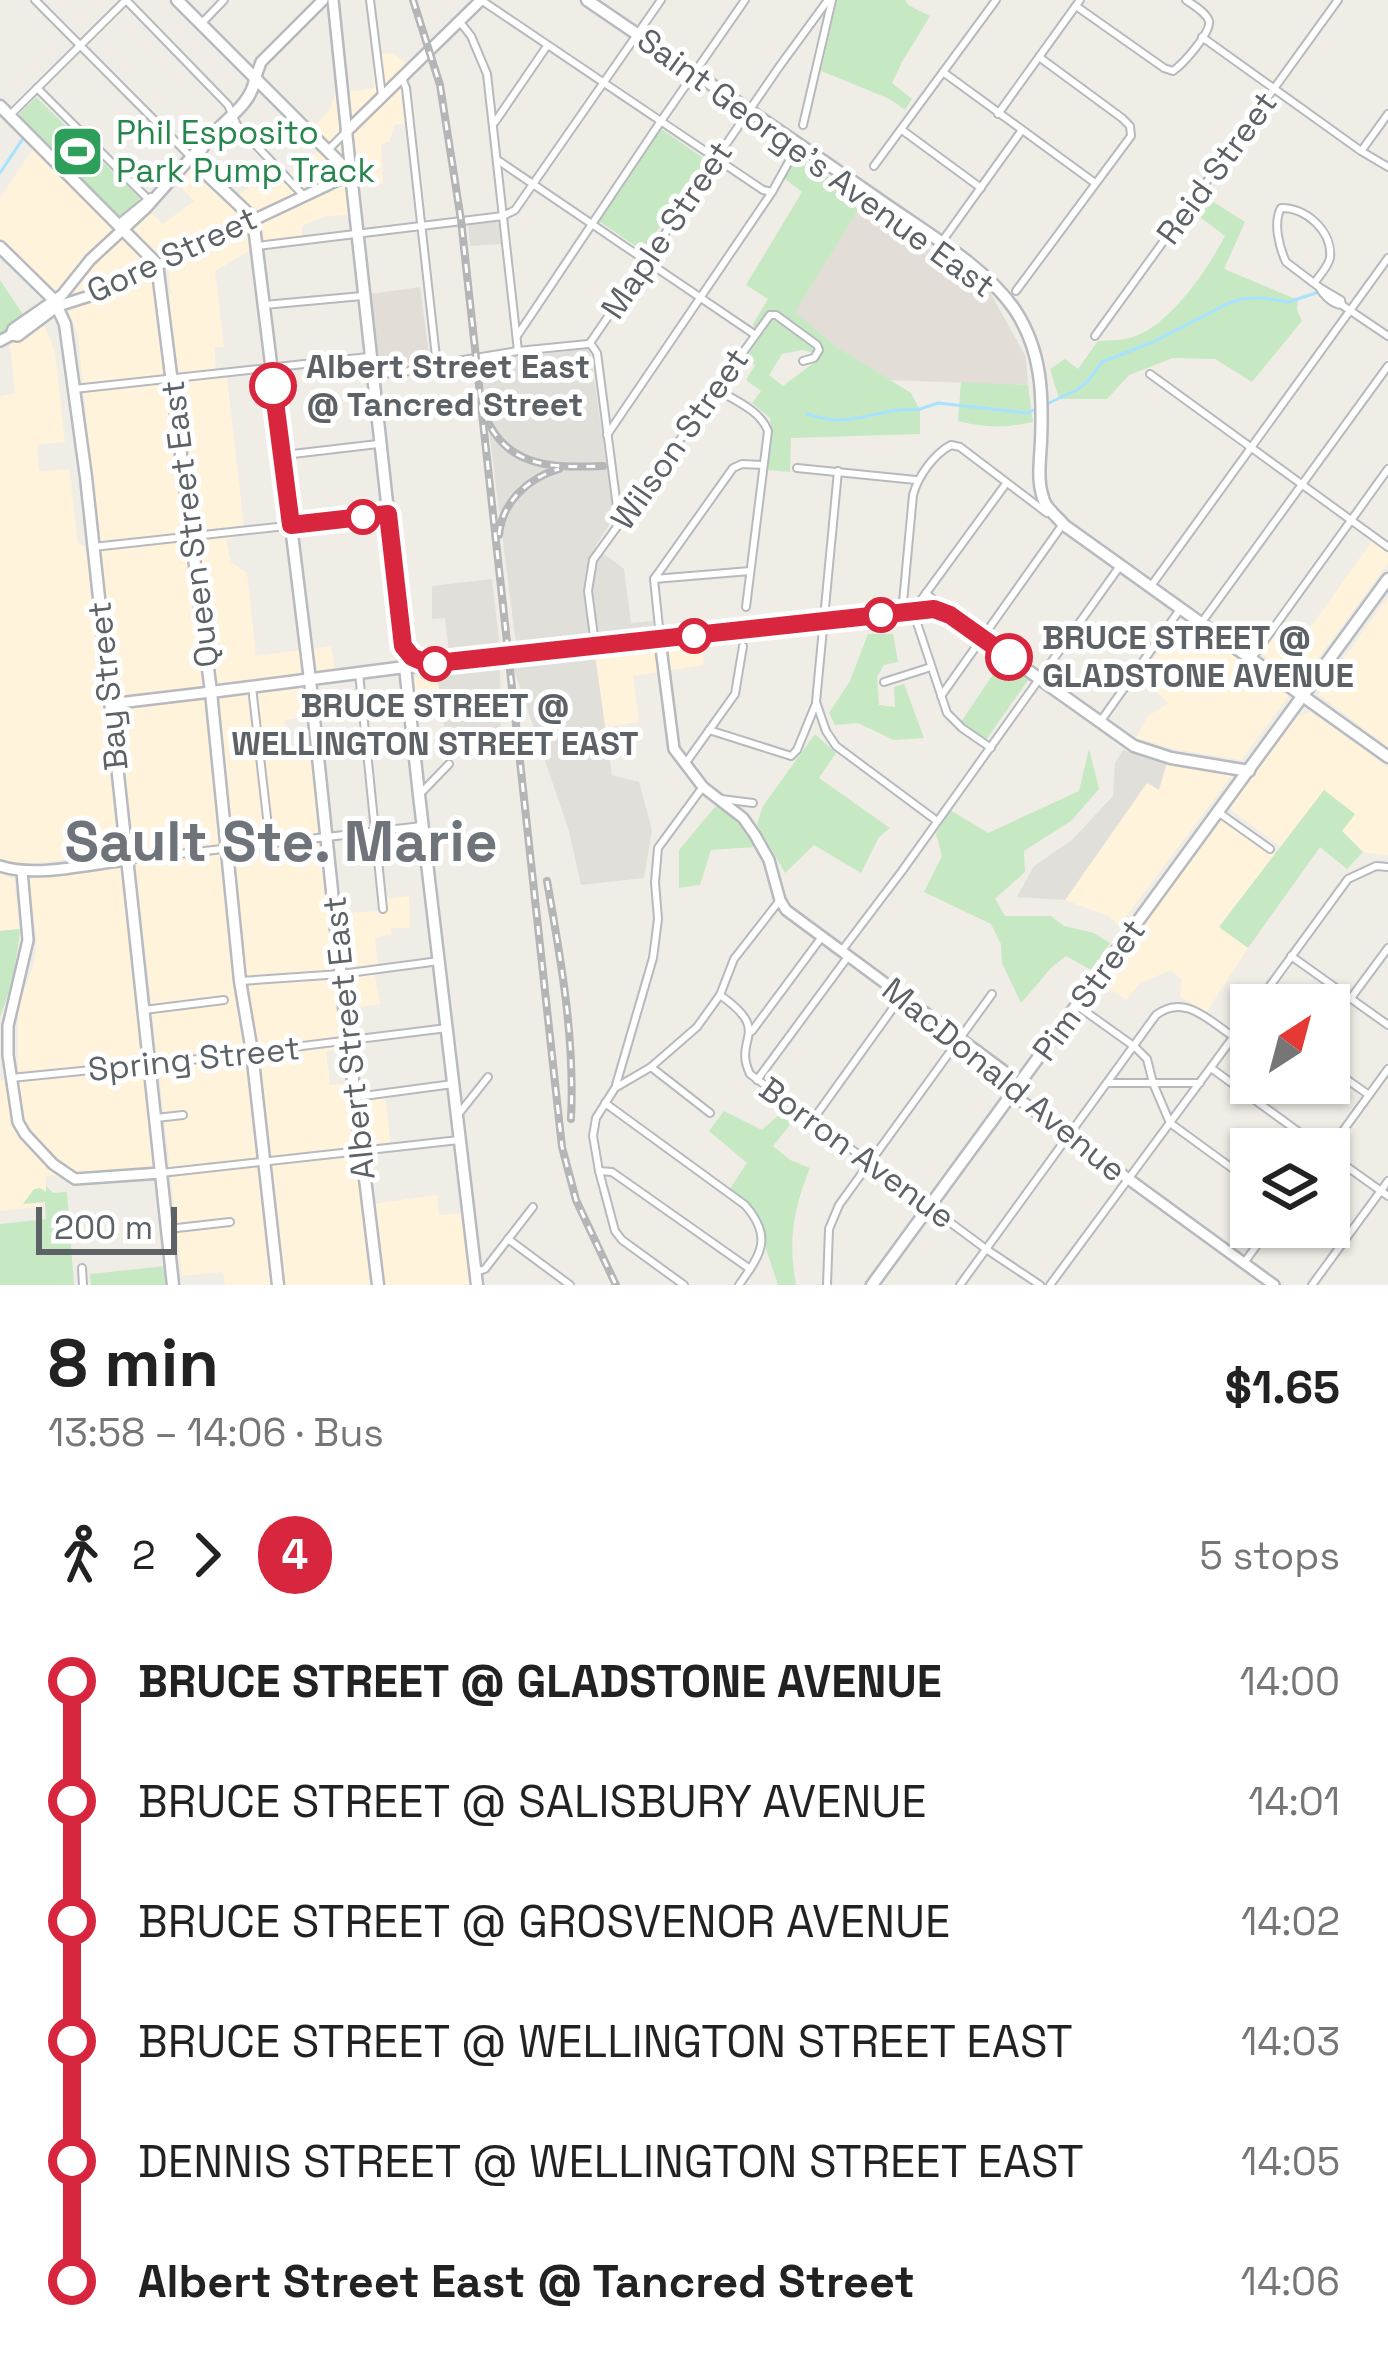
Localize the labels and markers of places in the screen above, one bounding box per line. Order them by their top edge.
place label: Phil Esposito Park Pump Track [116,112,375,192]
sports icon: Phil Esposito Park Pump Track [49,124,105,180]
place label: Albert Street East @ Tancred Street [306,346,590,426]
marker: Albert Street East @ Tancred Street [251,364,295,408]
unlabelled marker [347,501,379,533]
unlabelled marker [865,599,897,631]
place label: BRUCE STREET @ GLADSTONE AVENUE [1042,617,1354,697]
unlabelled marker [678,620,710,652]
marker: BRUCE STREET @ GLADSTONE AVENUE [987,635,1031,679]
marker: BRUCE STREET @ WELLINGTON STREET EAST [419,648,451,680]
place label: BRUCE STREET @ WELLINGTON STREET EAST [231,685,639,765]

